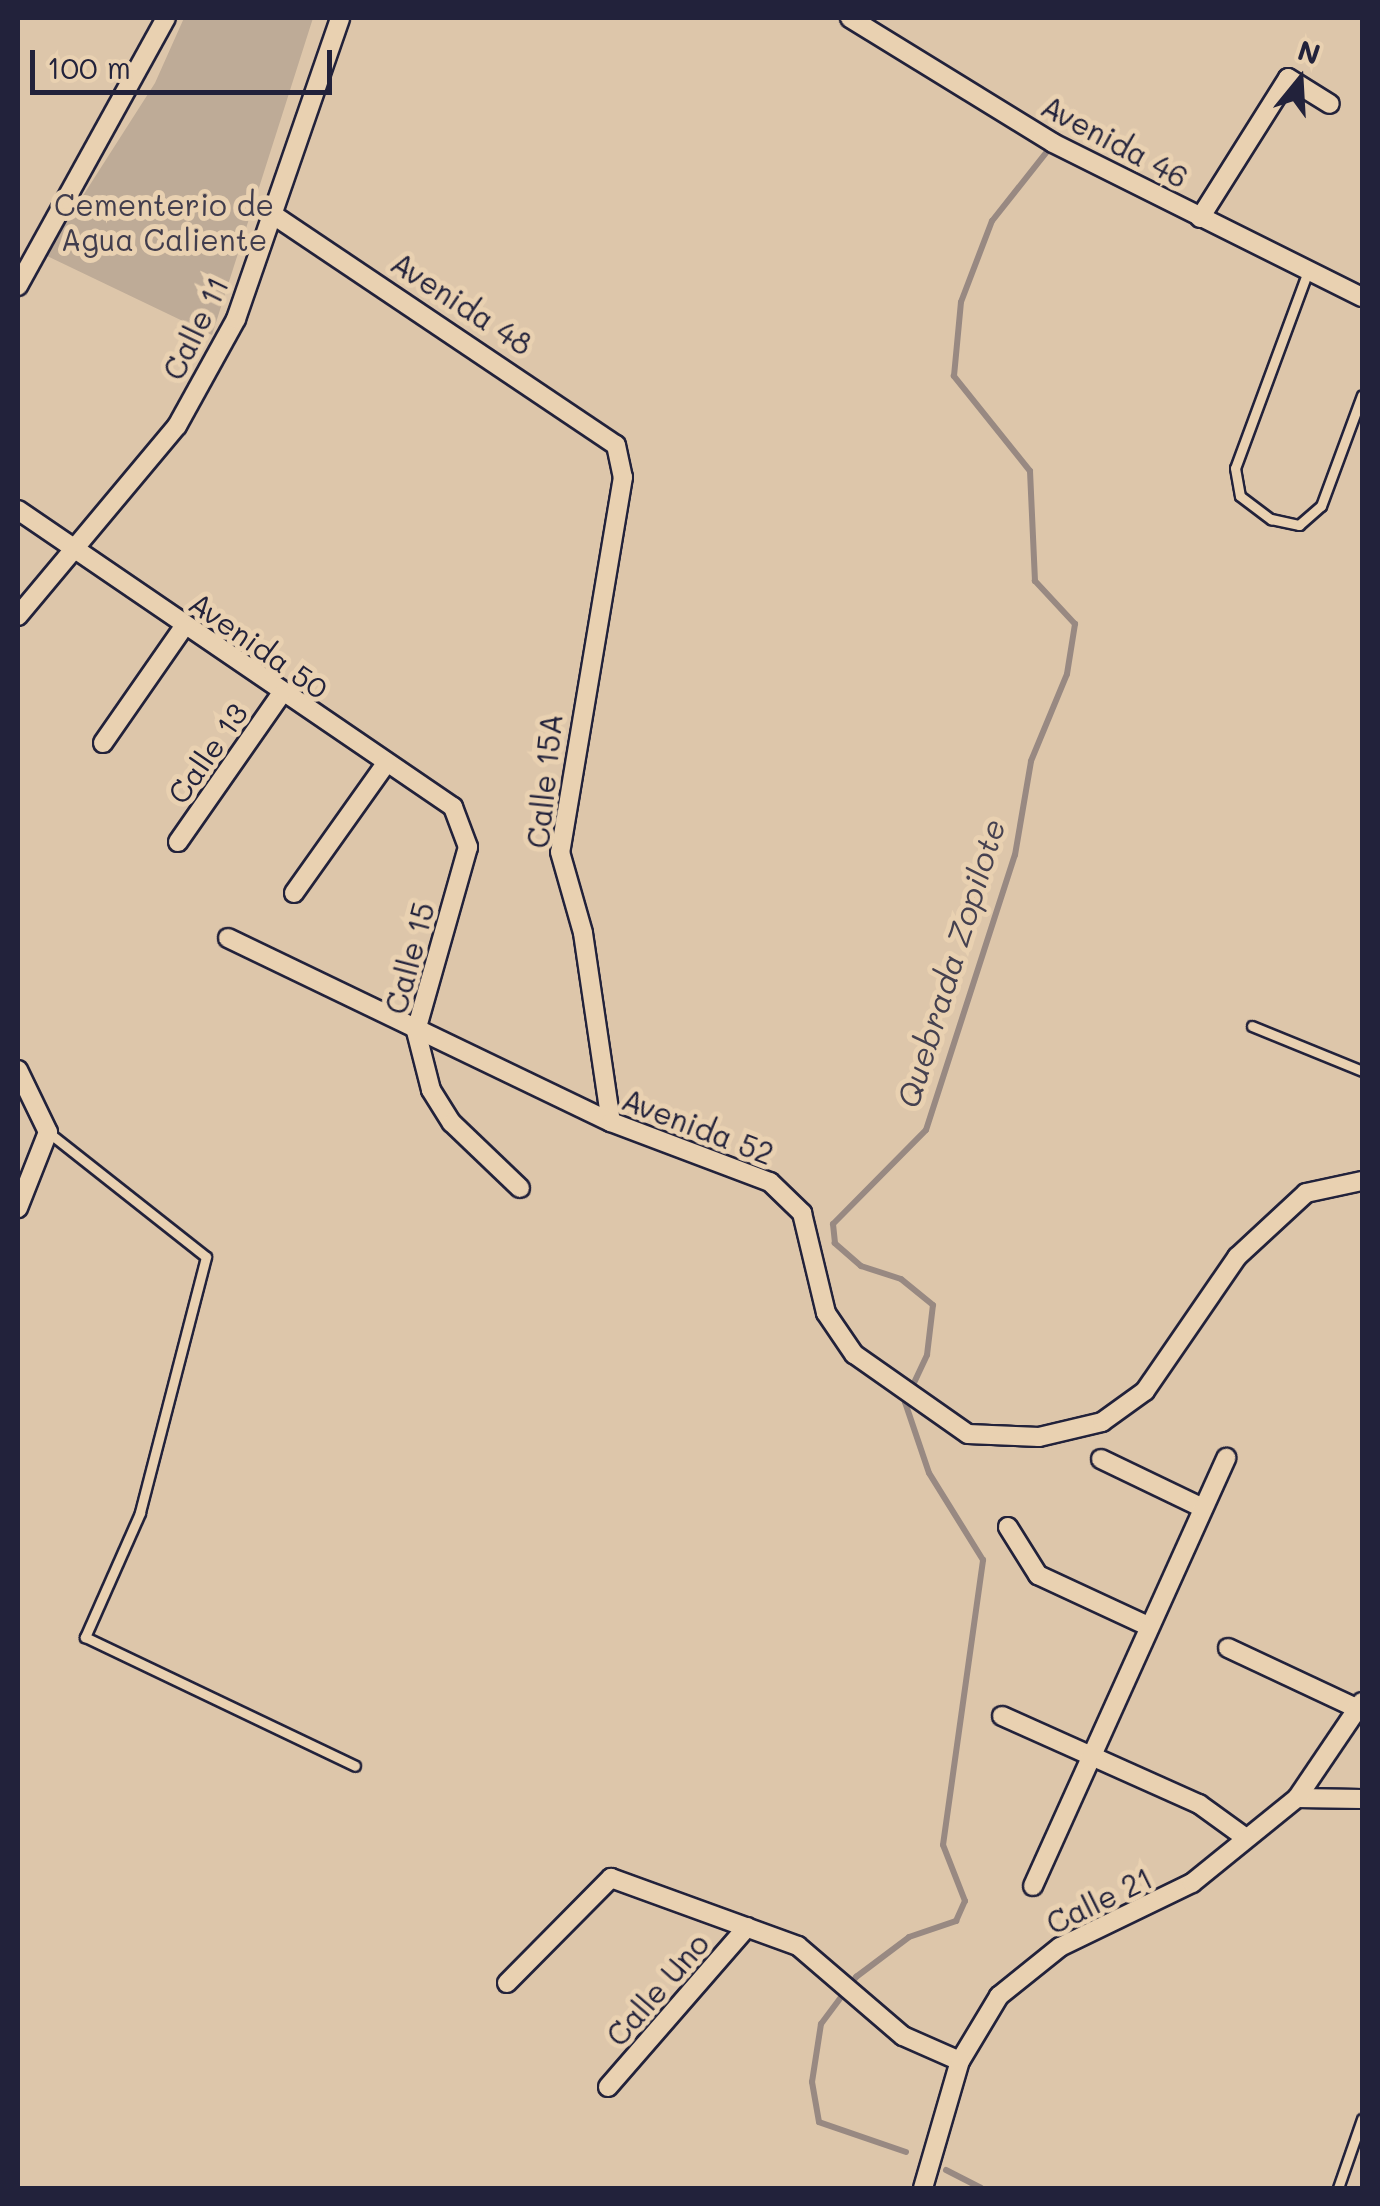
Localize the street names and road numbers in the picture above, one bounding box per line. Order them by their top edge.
street label: Avenida 46 [1035,87,1195,195]
street label: Avenida 48 [385,244,539,362]
street label: Calle 11 [155,271,235,385]
street label: Avenida 50 [183,584,335,706]
street label: Calle 13 [159,696,255,810]
street label: Calle 15A [519,712,569,850]
street label: Calle 15 [377,898,441,1018]
street label: Avenida 52 [617,1081,779,1171]
street label: Calle 21 [1040,1859,1158,1941]
street label: Calle Uno [598,1925,716,2053]

